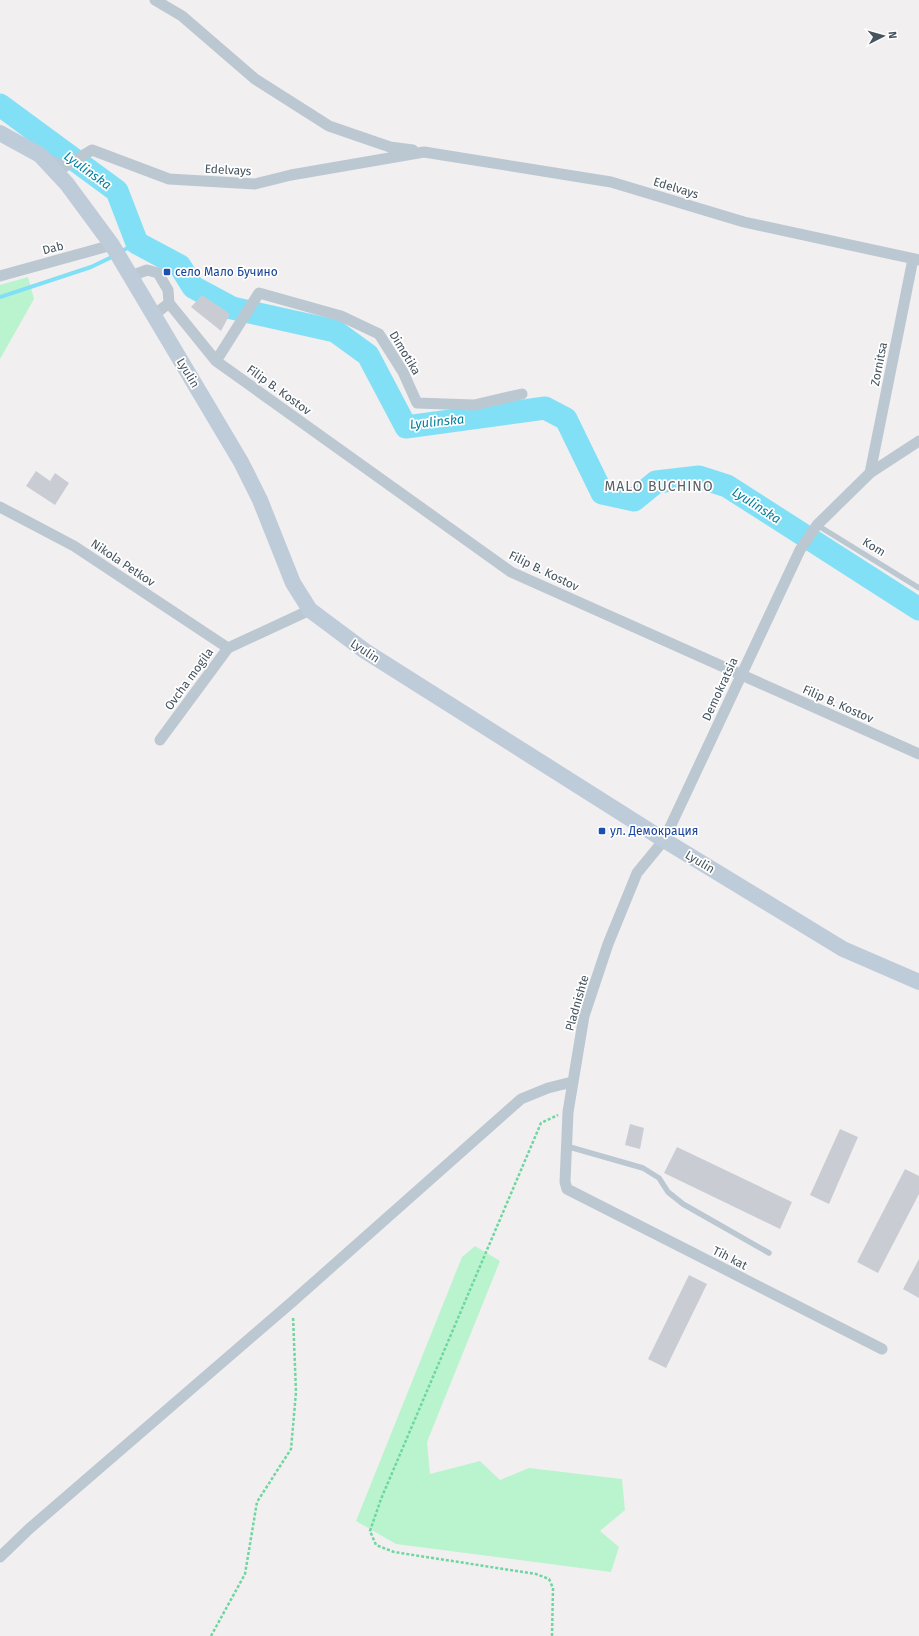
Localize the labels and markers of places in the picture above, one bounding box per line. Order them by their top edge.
place label: село Мало Бучино [175,265,278,279]
marker: село Мало Бучино [162,267,172,277]
place label: ул. Демокрация [610,824,698,838]
marker: ул. Демокрация [597,826,607,836]

